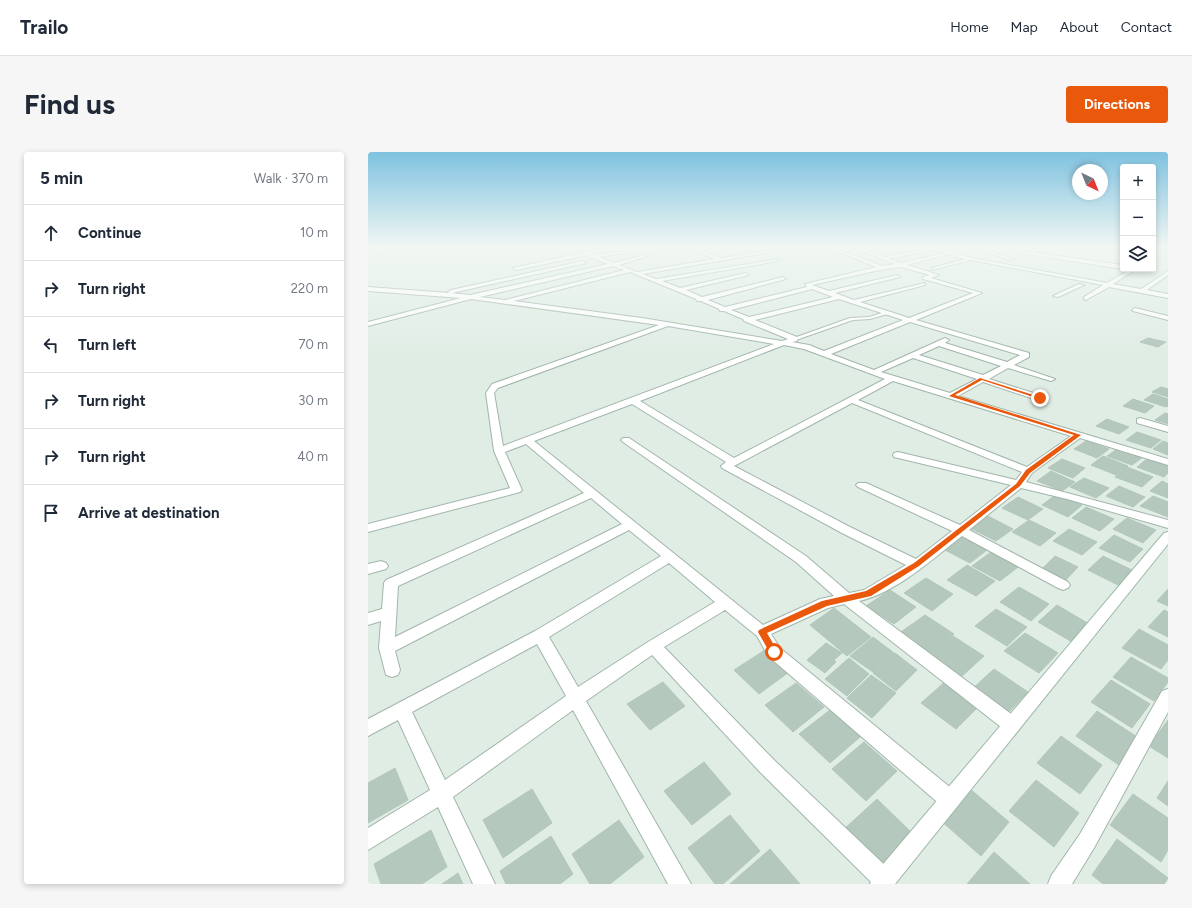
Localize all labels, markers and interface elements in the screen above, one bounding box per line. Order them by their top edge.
text: Trailo [20,16,68,39]
text: Home [950,19,989,36]
text: Map [1011,19,1038,36]
text: About [1060,19,1099,36]
text: Contact [1121,19,1172,36]
button: Directions [1066,86,1168,123]
text: Find us [24,87,115,121]
north arrow [1072,164,1108,200]
map controls [1120,164,1156,272]
button: + [1120,164,1156,200]
text: 5 min [40,168,83,188]
text: Walk · 370 m [254,171,328,186]
button: − [1120,200,1156,236]
icon: ahead [40,222,62,244]
text: Continue [78,224,141,242]
text: 10 m [300,225,328,240]
button: layers [1120,236,1156,272]
icon: right [40,278,62,300]
text: Turn right [78,280,146,298]
text: 220 m [291,281,328,296]
icon: left [40,334,62,356]
text: Turn left [78,336,136,354]
text: 70 m [298,337,328,352]
route end [1031,389,1049,407]
icon: right [40,390,62,412]
text: Turn right [78,392,146,410]
text: 30 m [298,393,328,408]
icon: right [40,446,62,468]
text: Turn right [78,448,146,466]
text: 40 m [297,449,328,464]
icon: arrive [40,502,62,524]
text: Arrive at destination [78,504,219,522]
route start [765,643,783,661]

